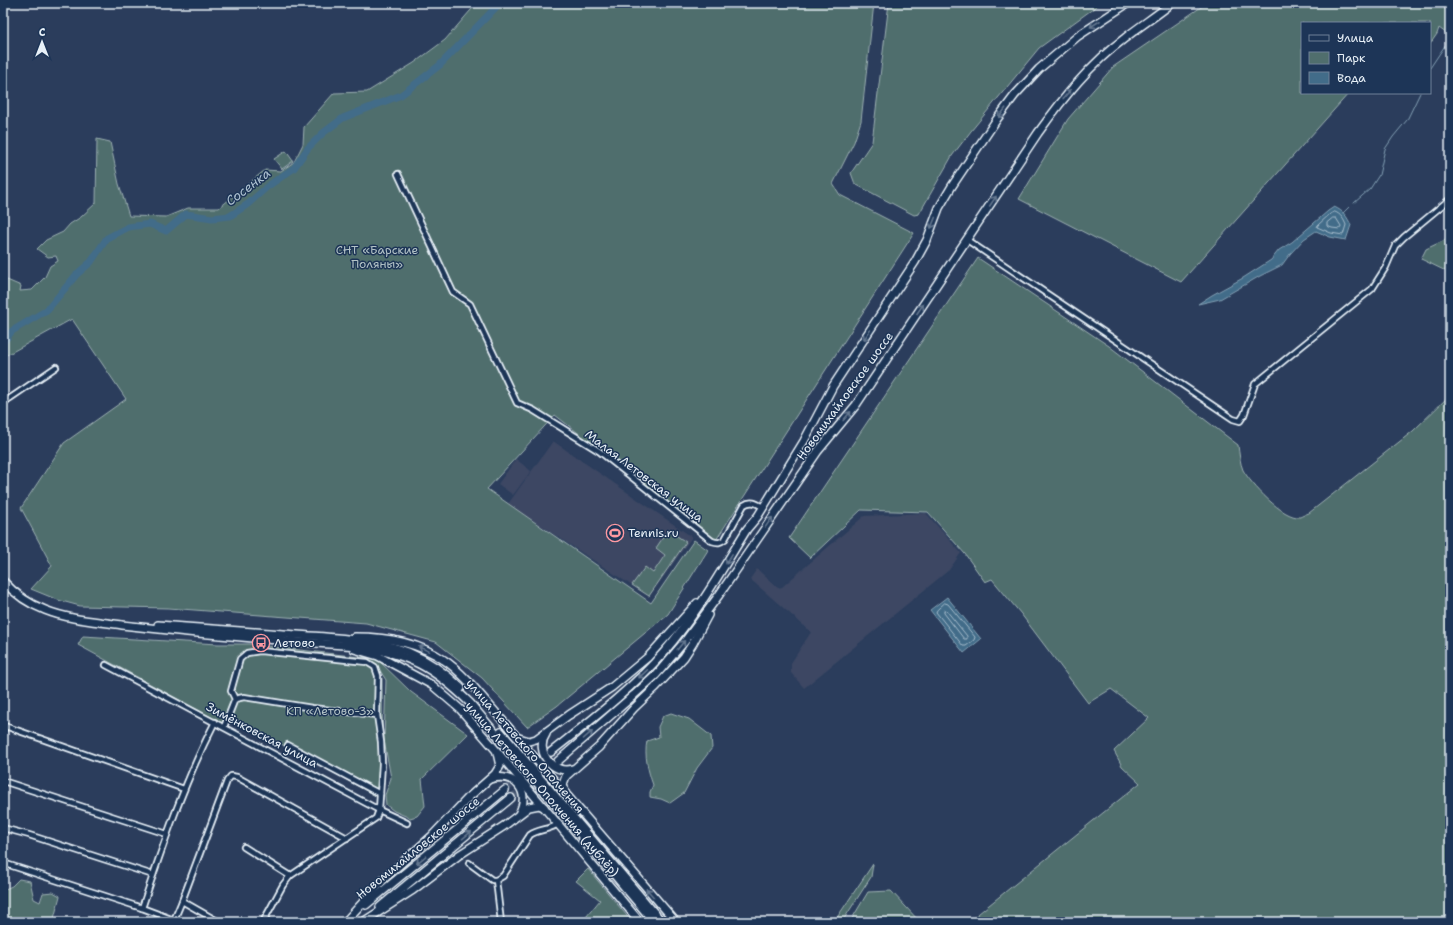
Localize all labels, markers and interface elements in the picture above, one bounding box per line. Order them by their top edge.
one-way arrow [1090,20,1101,28]
north arrow [22,22,62,62]
legend [1301,22,1431,94]
text: С [39,25,46,40]
text: Улица [1337,30,1374,46]
text: Парк [1337,50,1366,66]
text: Вода [1337,70,1366,86]
one-way arrow [1062,89,1071,99]
one-way arrow [998,108,1006,119]
water label: Сосенка [222,165,274,209]
one-way arrow [989,195,997,207]
one-way arrow [929,217,936,229]
park label: СНТ «Барские Поляны» [336,242,419,272]
one-way arrow [916,304,924,315]
street label: Новомихайловское шоссе [793,329,897,463]
one-way arrow [863,329,871,340]
one-way arrow [842,410,851,421]
street label: Малая Летовская улица [582,426,707,526]
one-way arrow [765,517,773,528]
sports icon: Tennis.ru [605,523,625,543]
place label: Tennis.ru [628,525,679,541]
one-way arrow [725,553,733,564]
bus stop icon: Летово [251,633,271,653]
place label: Летово [274,635,315,651]
one-way arrow [677,640,686,651]
one-way arrow [418,645,430,652]
one-way arrow [638,669,648,678]
street label: улица Летовского Ополчения [462,676,588,816]
street label: улица Летовского Ополчения (дублёр) [462,698,623,880]
street label: Зимёнковская улица [203,699,321,771]
park label: КП «Летово-3» [286,703,374,719]
one-way arrow [583,731,593,740]
street label: Новомихайловское шоссе [353,793,483,903]
one-way arrow [461,830,472,839]
one-way arrow [415,856,426,865]
one-way arrow [646,887,655,898]

